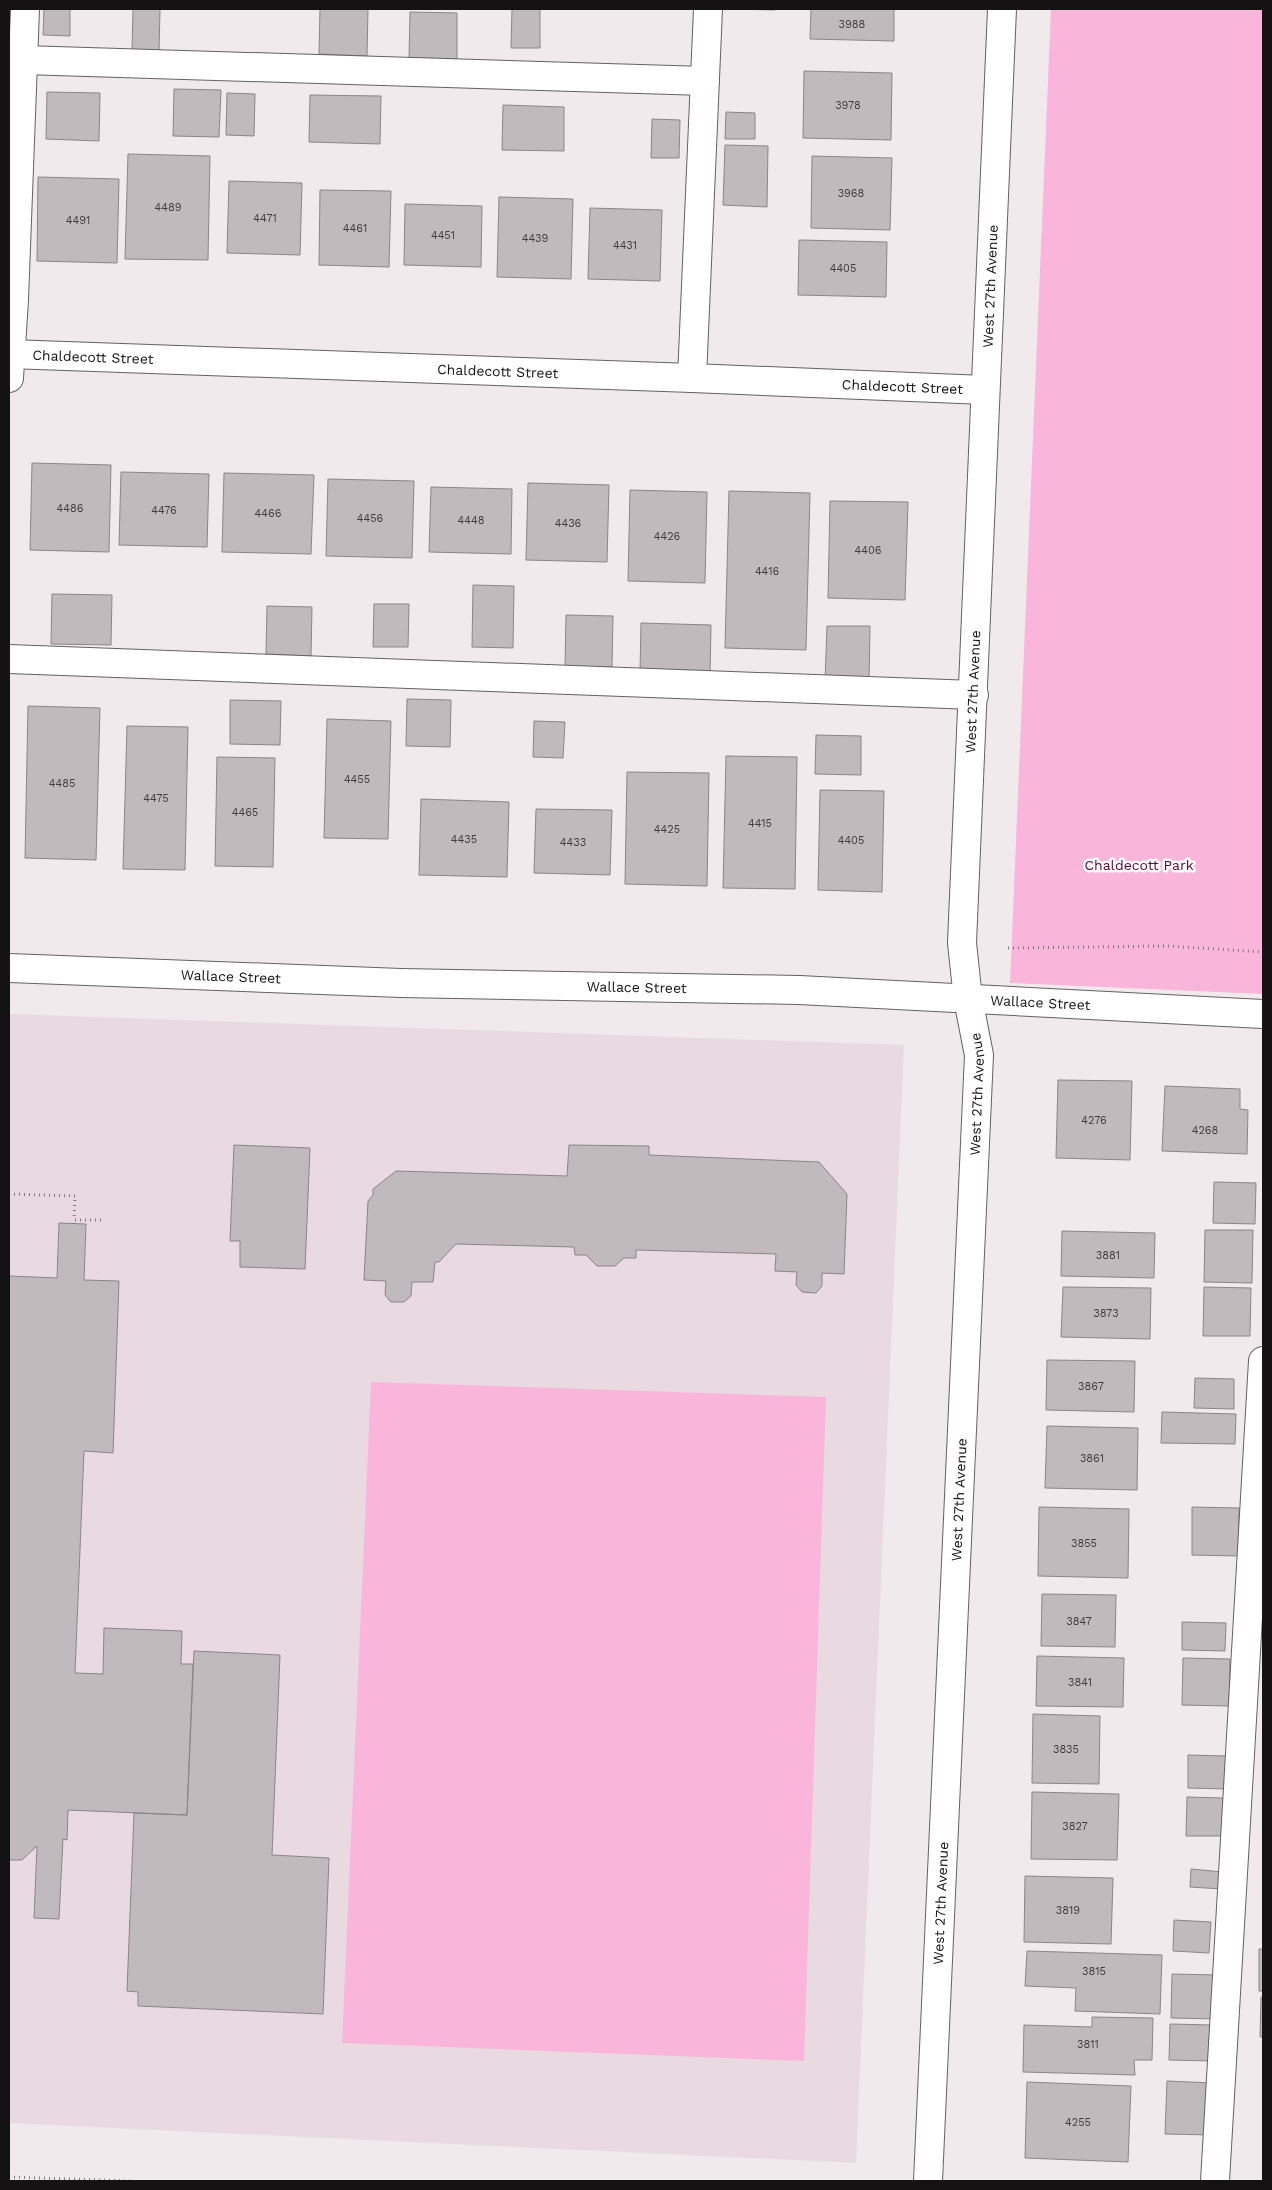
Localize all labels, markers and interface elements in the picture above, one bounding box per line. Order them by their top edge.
house number: 3988 [839,18,866,31]
house number: 3978 [835,99,861,112]
house number: 3968 [838,187,865,200]
house number: 4489 [154,201,182,214]
house number: 4471 [253,212,277,225]
house number: 4491 [66,214,90,227]
house number: 4461 [343,222,367,235]
street label: West 27th Avenue [980,224,1001,348]
house number: 4451 [431,229,455,242]
house number: 4439 [522,232,549,245]
house number: 4431 [613,239,637,252]
house number: 4405 [830,262,856,275]
street label: Chaldecott Street [32,347,154,367]
street label: Chaldecott Street [437,361,559,381]
street label: Chaldecott Street [841,376,963,397]
house number: 4486 [57,502,84,515]
house number: 4476 [151,504,177,517]
house number: 4466 [255,507,282,520]
house number: 4456 [357,512,384,525]
house number: 4448 [458,514,485,527]
house number: 4436 [555,517,582,530]
house number: 4426 [654,530,681,543]
house number: 4406 [855,544,882,557]
house number: 4416 [755,565,779,578]
street label: West 27th Avenue [962,630,983,754]
house number: 4455 [344,773,370,786]
house number: 4485 [49,777,75,790]
house number: 4475 [143,792,169,805]
house number: 4465 [232,806,258,819]
house number: 4415 [748,817,772,830]
house number: 4425 [654,823,680,836]
house number: 4435 [451,833,477,846]
house number: 4405 [838,834,864,847]
house number: 4433 [560,836,586,849]
park label: Chaldecott Park [1084,857,1194,873]
street label: Wallace Street [180,967,281,986]
street label: Wallace Street [586,978,687,996]
street label: Wallace Street [990,992,1091,1013]
street label: West 27th Avenue [966,1031,987,1156]
house number: 4276 [1081,1114,1107,1127]
house number: 4268 [1192,1124,1219,1137]
house number: 3881 [1096,1249,1120,1262]
house number: 3873 [1093,1307,1119,1320]
house number: 3867 [1078,1380,1104,1393]
street label: West 27th Avenue [948,1438,970,1562]
house number: 3861 [1080,1452,1104,1465]
house number: 3855 [1071,1537,1097,1550]
house number: 3847 [1066,1615,1092,1628]
house number: 3841 [1068,1676,1092,1689]
house number: 3835 [1053,1743,1079,1756]
house number: 3827 [1062,1820,1088,1833]
street label: West 27th Avenue [930,1841,951,1965]
house number: 3819 [1056,1904,1080,1917]
house number: 3815 [1082,1965,1106,1978]
house number: 3811 [1077,2038,1099,2051]
house number: 4255 [1065,2116,1091,2129]

